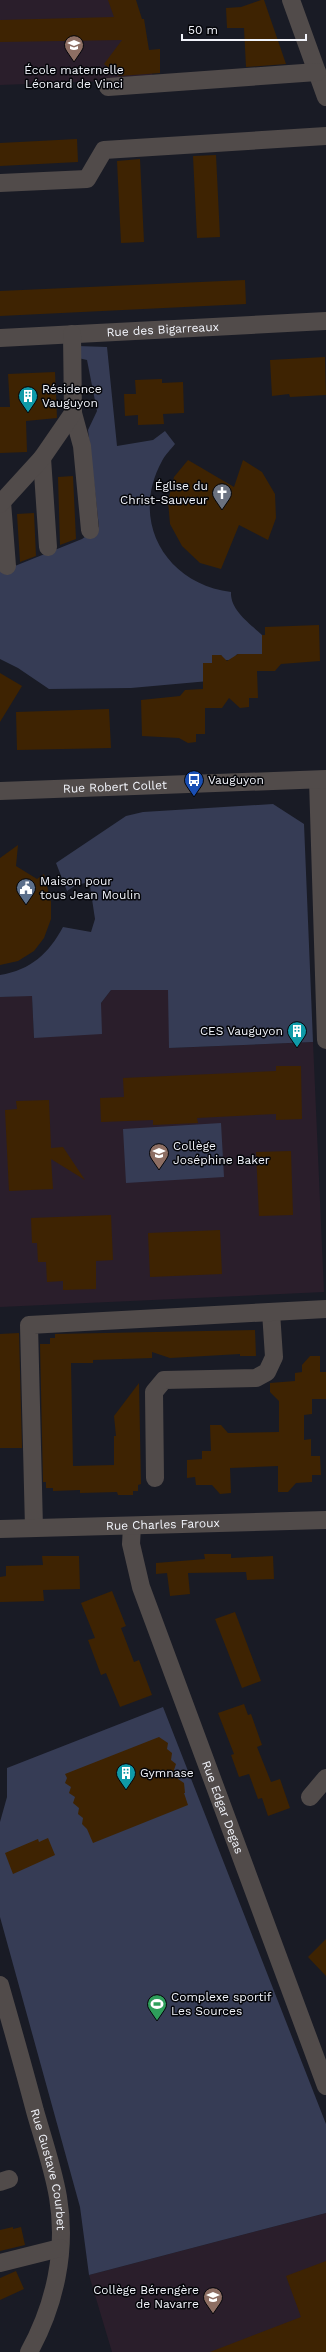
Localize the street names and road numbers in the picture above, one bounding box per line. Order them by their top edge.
street label: Rue des Bigarreaux [106,320,219,339]
street label: Rue Robert Collet [63,778,167,796]
street label: Rue Charles Faroux [106,1516,220,1533]
street label: Rue Edgar Degas [199,1759,246,1856]
street label: Rue Gustave Courbet [28,2107,68,2231]

